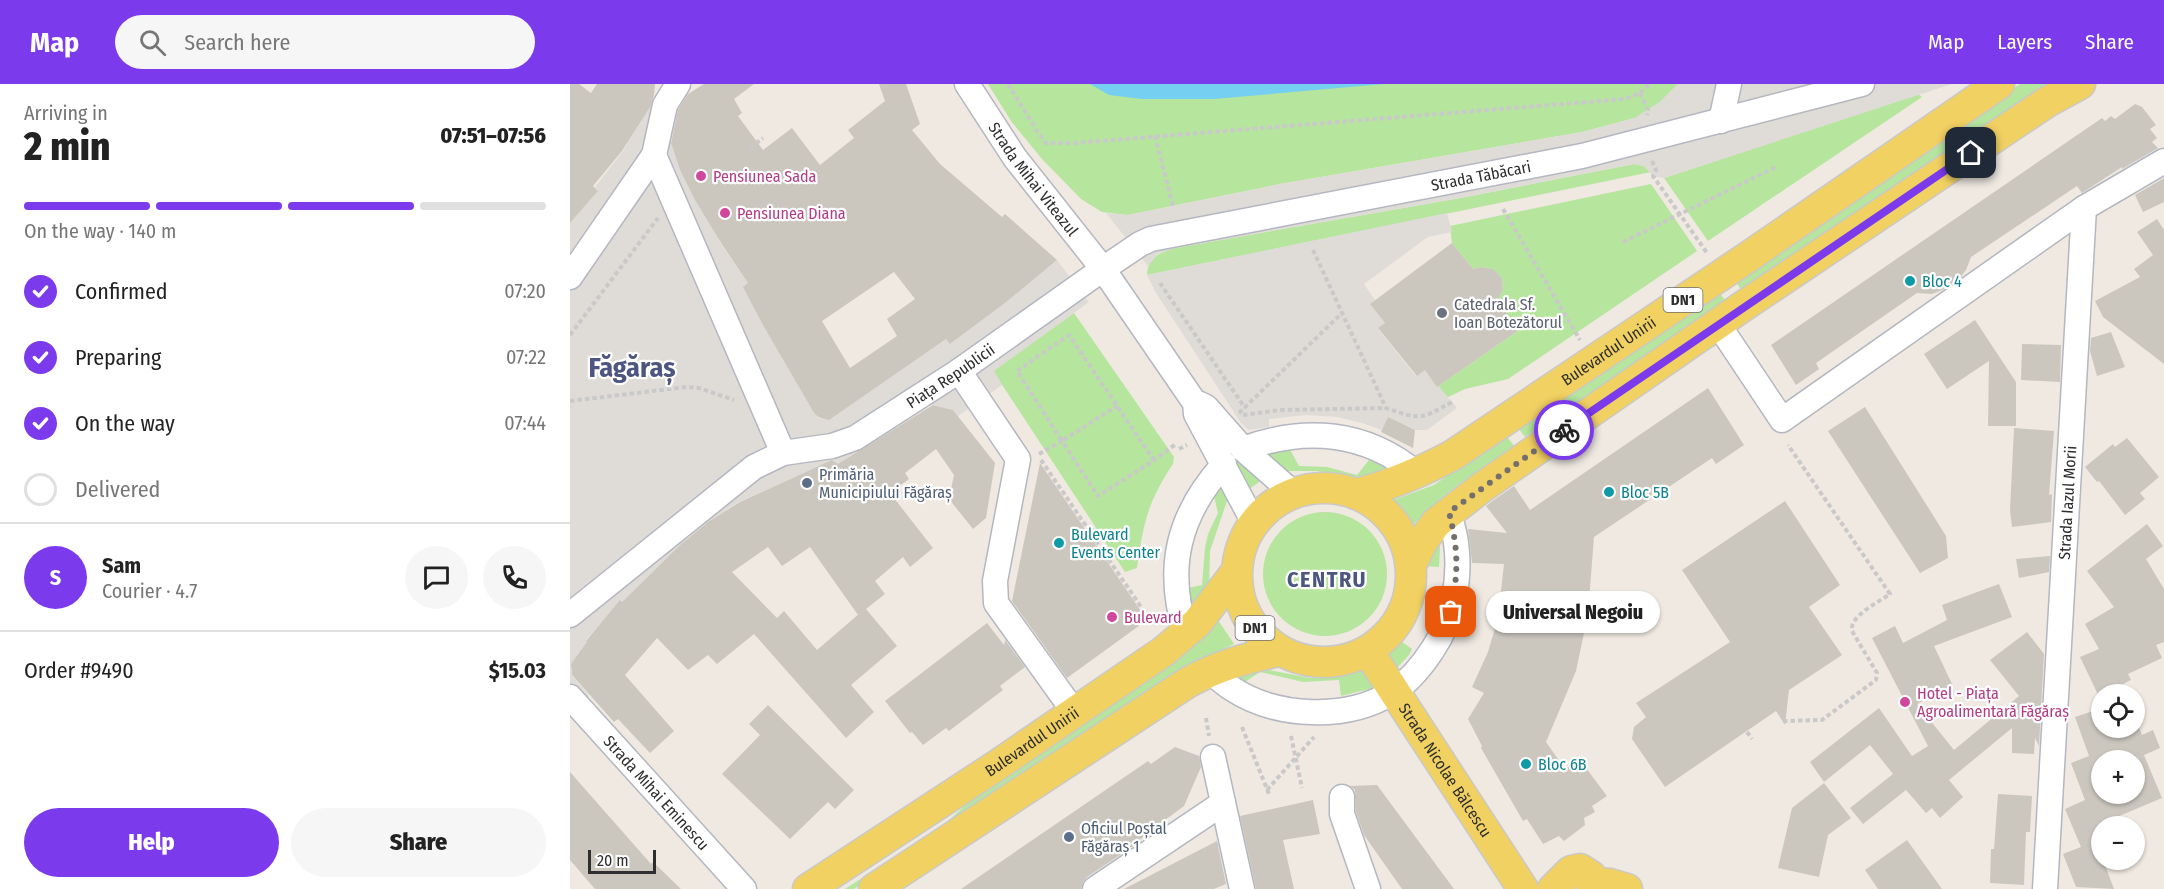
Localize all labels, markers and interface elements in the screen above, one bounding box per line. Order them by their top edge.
search box [115,15,535,69]
text: Map [30,26,79,59]
icon: search [136,26,169,59]
text: Search here [184,29,290,56]
text: Map [1928,29,1964,55]
text: Layers [1997,29,2052,55]
text: Share [2085,29,2134,55]
text: Arriving in [24,101,108,125]
street label: Strada Mihai Viteazul [985,118,1082,240]
text: 07:51–07:56 [440,122,546,149]
text: 2 min [24,124,110,170]
pin [1945,127,1996,178]
icon: home [1954,136,1987,169]
street label: Strada Tăbăcari [1429,157,1532,194]
place label: Pensiunea Sada [713,167,817,186]
marker: Pensiunea Sada [694,169,708,183]
place label: Pensiunea Diana [737,204,846,223]
marker: Pensiunea Diana [718,206,732,220]
text: On the way · 140 m [24,219,176,243]
place label: Bloc 4 [1922,272,1962,291]
marker: Bloc 4 [1903,274,1917,288]
icon: check [24,275,57,308]
text: Confirmed [75,278,168,305]
text: 07:20 [504,279,546,303]
road number: DN1 [1664,288,1702,312]
place label: Catedrala Sf. Ioan Botezătorul [1454,295,1562,332]
marker: Catedrala Sf. Ioan Botezătorul [1435,306,1449,320]
street label: Bulevardul Unirii [1558,312,1659,389]
street label: Piața Republicii [903,339,998,412]
icon: check [24,341,57,374]
text: Preparing [75,344,161,371]
text: 07:22 [506,345,546,369]
district label: Făgăraș [589,351,675,385]
courier [1534,400,1594,460]
icon: check [24,407,57,440]
text: On the way [75,410,175,437]
text: 07:44 [504,411,546,435]
icon: bike [1548,414,1581,447]
street label: Strada Iazul Morii [2054,445,2080,560]
place label: Primăria Municipiului Făgăraș [819,465,952,503]
text: Delivered [75,476,160,503]
marker: Primăria Municipiului Făgăraș [800,476,814,490]
place label: Bloc 5B [1621,483,1669,502]
marker: Bloc 5B [1602,485,1616,499]
place label: Bulevard Events Center [1071,525,1160,562]
marker: Bulevard Events Center [1052,536,1066,550]
button: chat [405,546,468,609]
button: phone [483,546,546,609]
text: Sam [102,552,141,579]
text: S [50,564,61,591]
district label: CENTRU [1287,566,1367,593]
text: Courier · 4.7 [102,579,197,603]
pin [1425,586,1476,637]
callout: Universal Negoiu [1487,591,1661,633]
icon: bag [1434,595,1467,628]
text: Universal Negoiu [1503,600,1643,624]
place label: Bulevard [1124,608,1182,627]
marker: Bulevard [1105,610,1119,624]
road number: DN1 [1236,616,1274,640]
text: Order #9490 [24,657,134,684]
text: $15.03 [489,657,546,684]
place label: Hotel - Piața Agroalimentară Făgăraș [1917,684,2069,722]
map controls [2091,684,2145,870]
button: locate [2091,684,2145,738]
marker: Hotel - Piața Agroalimentară Făgăraș [1898,695,1912,709]
street label: Strada Nicolae Bălcescu [1395,700,1496,840]
street label: Bulevardul Unirii [981,703,1082,780]
street label: Strada Mihai Eminescu [600,731,713,854]
button: + [2091,750,2145,804]
place label: Bloc 6B [1538,755,1587,774]
marker: Bloc 6B [1519,757,1533,771]
button: Help [24,808,279,877]
button: Share [291,808,546,877]
button: − [2091,816,2145,870]
place label: Oficiul Poștal Făgăraș 1 [1081,819,1167,857]
marker: Oficiul Poștal Făgăraș 1 [1062,830,1076,844]
scale bar [588,847,656,874]
text: 20 m [597,851,628,870]

